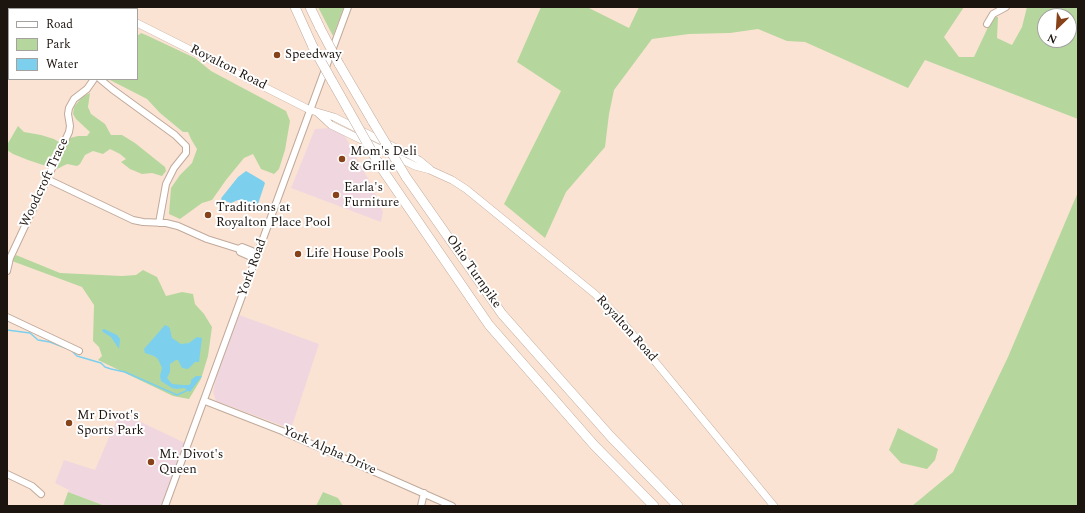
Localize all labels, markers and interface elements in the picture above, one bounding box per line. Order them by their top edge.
legend [8,8,138,80]
north arrow [1037,8,1077,48]
text: Road [46,15,73,34]
text: N [1044,29,1060,48]
text: Park [46,35,71,54]
street label: Royalton Road [187,42,269,94]
place label: Speedway [285,47,342,63]
marker: Speedway [272,50,282,60]
text: Water [46,55,78,74]
street label: Woodcroft Trace [17,136,73,230]
place label: Mom's Deli & Grille [350,144,417,175]
marker: Mom's Deli & Grille [337,154,347,164]
place label: Earla's Furniture [344,180,399,211]
marker: Earla's Furniture [331,190,341,200]
place label: Traditions at Royalton Place Pool [216,200,331,231]
marker: Traditions at Royalton Place Pool [203,210,213,220]
street label: Ohio Turnpike [442,232,504,312]
street label: York Road [235,237,271,299]
place label: Life House Pools [306,246,404,262]
marker: Life House Pools [293,249,303,259]
street label: Royalton Road [592,293,660,365]
place label: Mr Divot's Sports Park [77,408,144,439]
marker: Mr Divot's Sports Park [64,418,74,428]
street label: York Alpha Drive [280,423,378,479]
place label: Mr. Divot's Queen [159,447,223,478]
marker: Mr. Divot's Queen [146,457,156,467]

